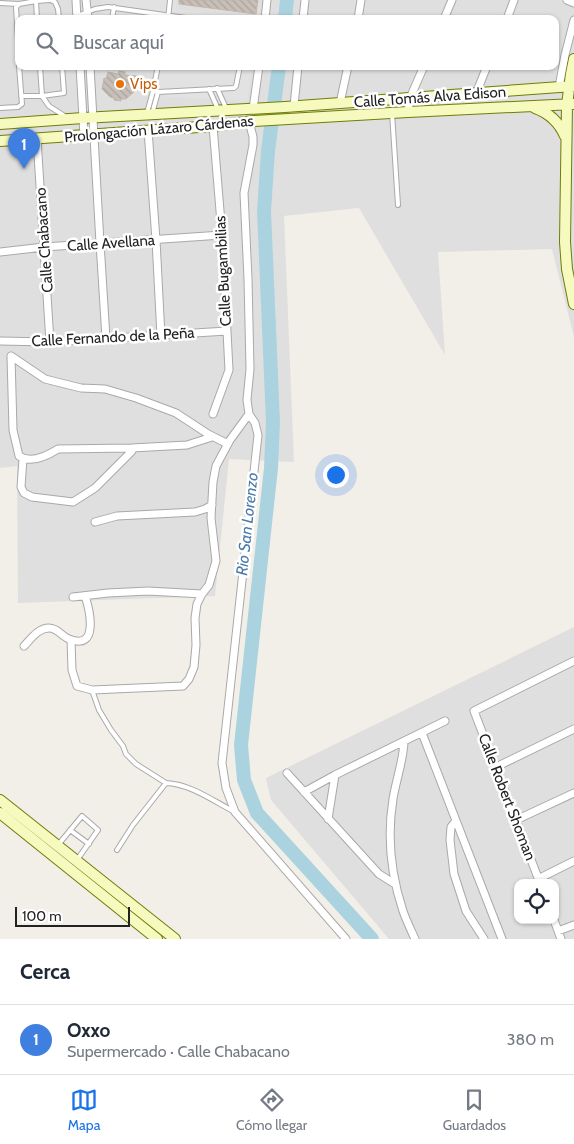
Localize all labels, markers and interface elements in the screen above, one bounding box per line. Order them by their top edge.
search box [15,15,559,70]
icon: search [33,29,61,57]
text: Buscar aquí [73,31,164,54]
place label: Vips [130,75,158,93]
marker: Vips [114,78,126,90]
street label: Calle Tomás Alva Edison [353,83,507,111]
street label: Prolongación Lázaro Cárdenas [64,112,254,146]
pin: 1 [8,128,40,169]
street label: Calle Chabacano [31,187,57,293]
street label: Calle Bugambilias [211,215,235,327]
street label: Calle Avellana [66,231,156,255]
street label: Calle Fernando de la Peña [31,324,196,350]
your location [323,462,349,488]
water label: Rio San Lorenzo [232,472,262,576]
street label: Calle Robert Shoman [475,731,539,863]
map controls [514,879,559,924]
button: locate [514,879,559,924]
scale bar [15,904,130,927]
text: 100 m [22,907,62,925]
text: Cerca [20,959,70,984]
text: Oxxo [67,1019,110,1042]
text: 1 [33,1030,39,1049]
text: 380 m [507,1030,554,1049]
text: Supermercado · Calle Chabacano [67,1042,290,1061]
tab: Mapa [68,1086,100,1134]
tab: Cómo llegar [236,1086,307,1134]
tab: Guardados [443,1086,506,1134]

